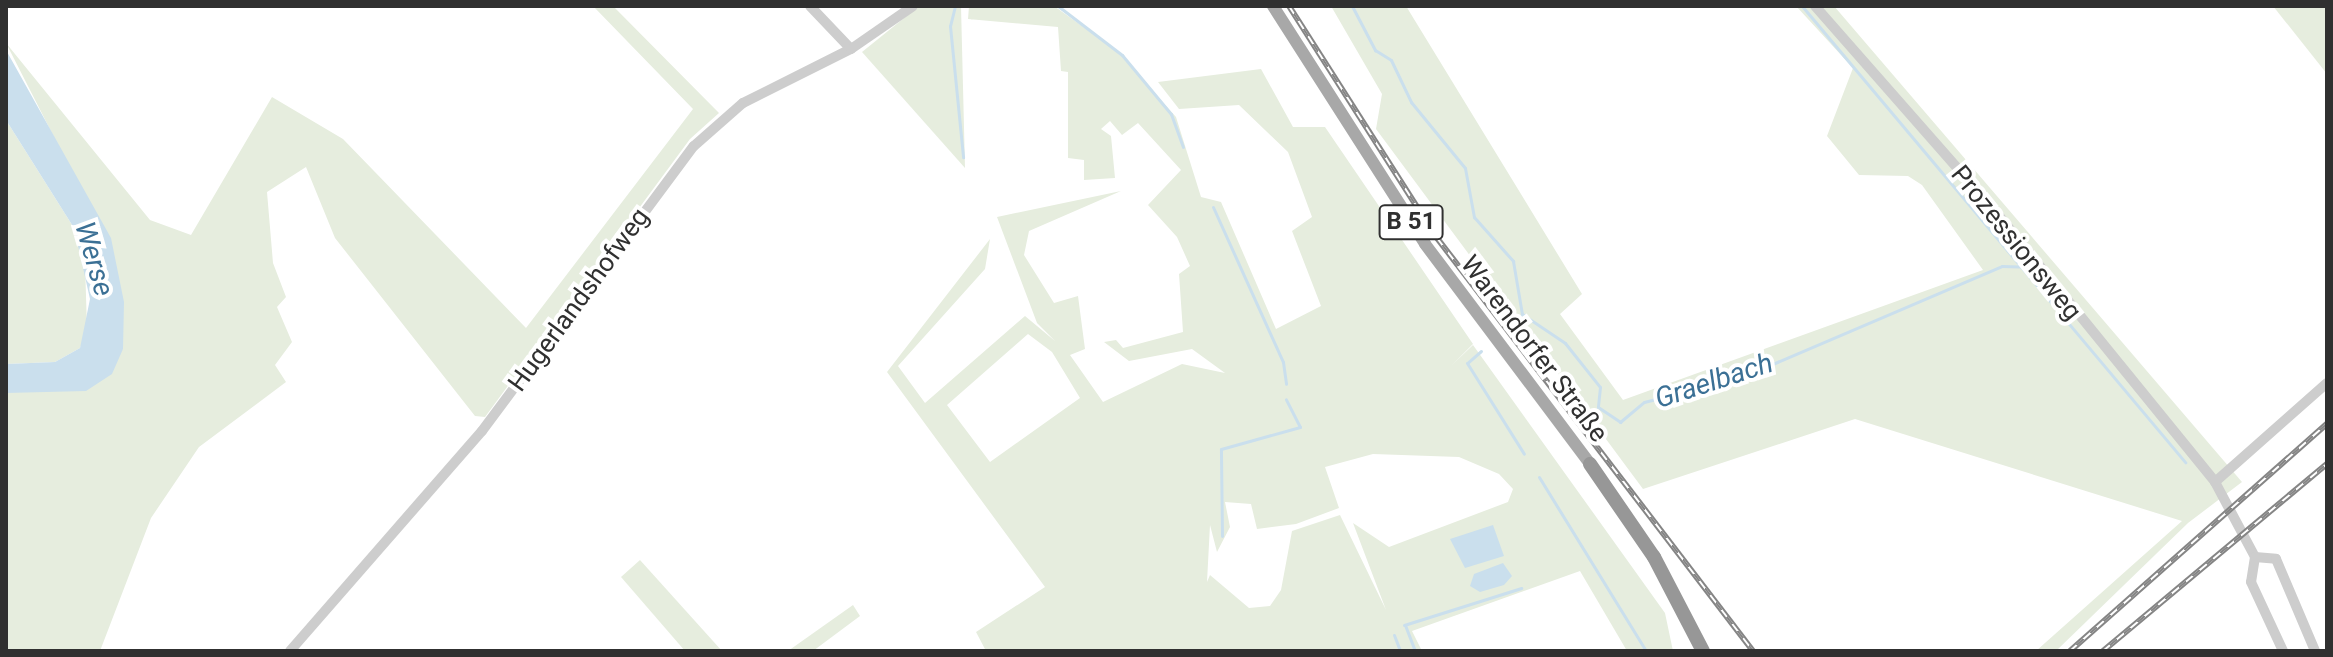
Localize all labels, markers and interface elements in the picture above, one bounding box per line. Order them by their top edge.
street label: Prozessionsweg [1944,159,2088,327]
street label: Hugerlandshofweg [502,202,656,398]
road number: B 51 [1377,202,1445,242]
water label: Werse [67,218,121,300]
street label: Warendorfer Straße [1454,250,1614,448]
water label: Graelbach [1651,346,1777,416]

